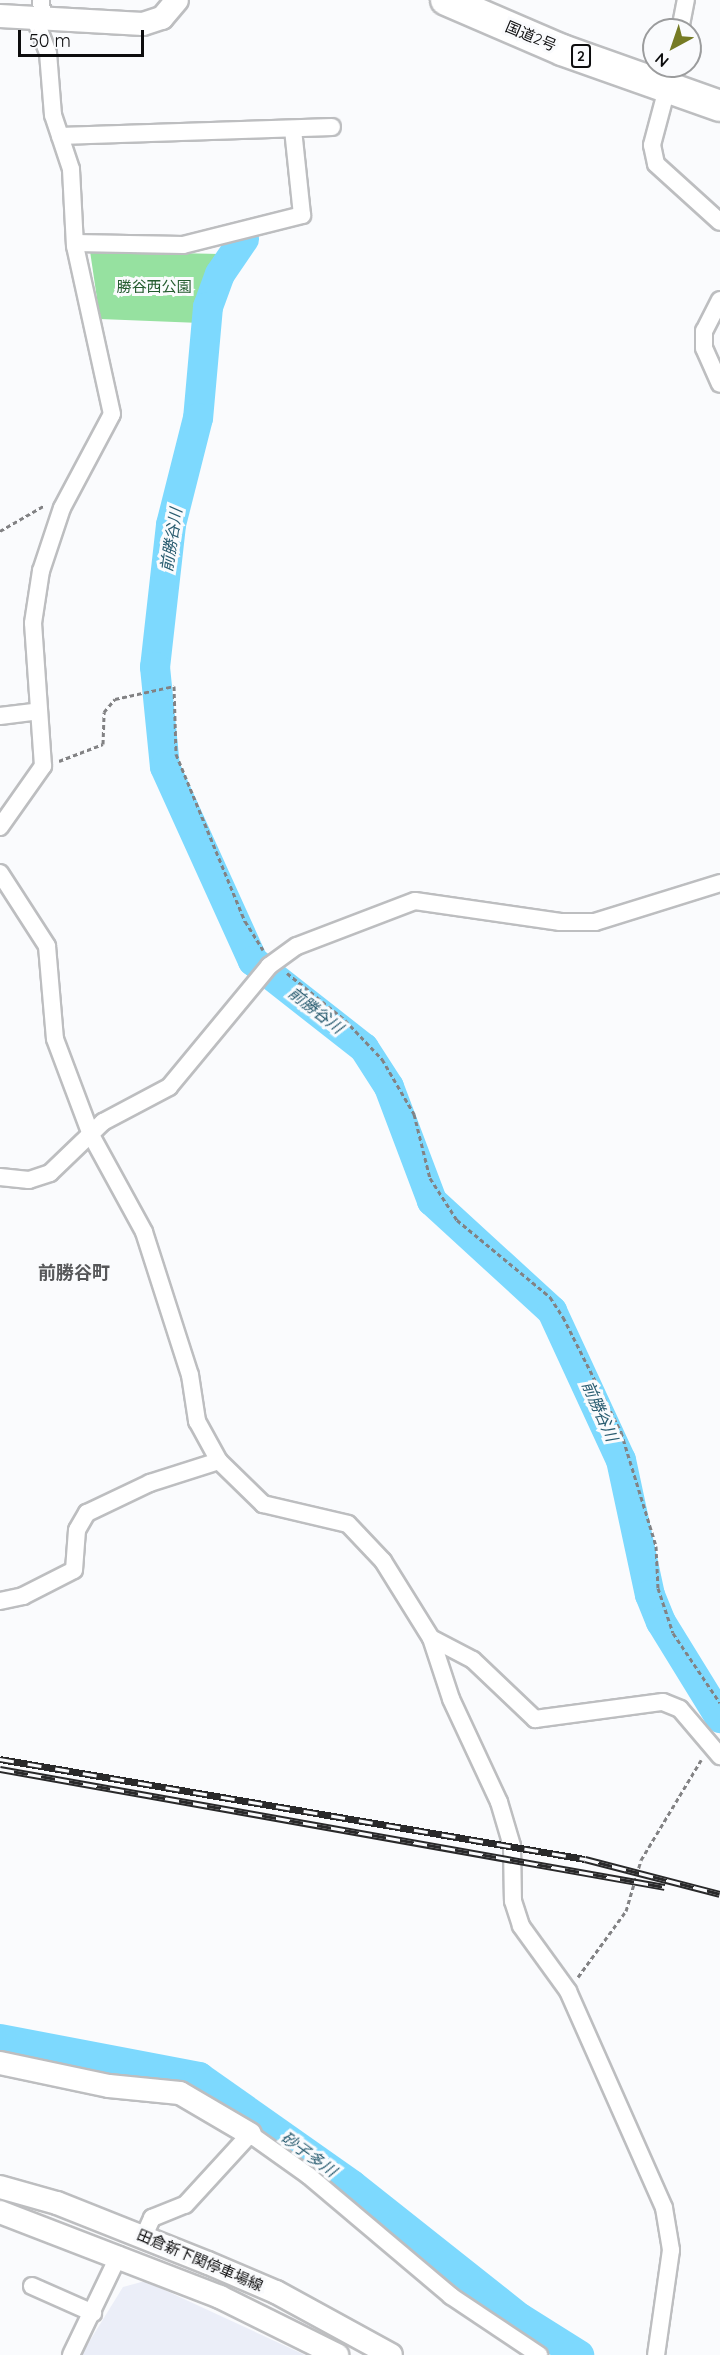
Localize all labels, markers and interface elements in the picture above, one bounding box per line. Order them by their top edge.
street label: 国道2号 [503,17,559,55]
scale bar [21,18,147,56]
north arrow [642,18,702,78]
text: 50 m [29,29,71,52]
road number: 2 [570,45,592,67]
text: N [651,49,673,72]
park label: 勝谷西公園 [117,278,191,296]
water label: 前勝谷川 [157,507,185,573]
water label: 前勝谷川 [285,983,347,1037]
district label: 前勝谷町 [38,1262,110,1284]
water label: 前勝谷川 [578,1378,622,1444]
water label: 砂子多川 [277,2127,341,2181]
street label: 田倉新下関停車場線 [134,2225,266,2295]

